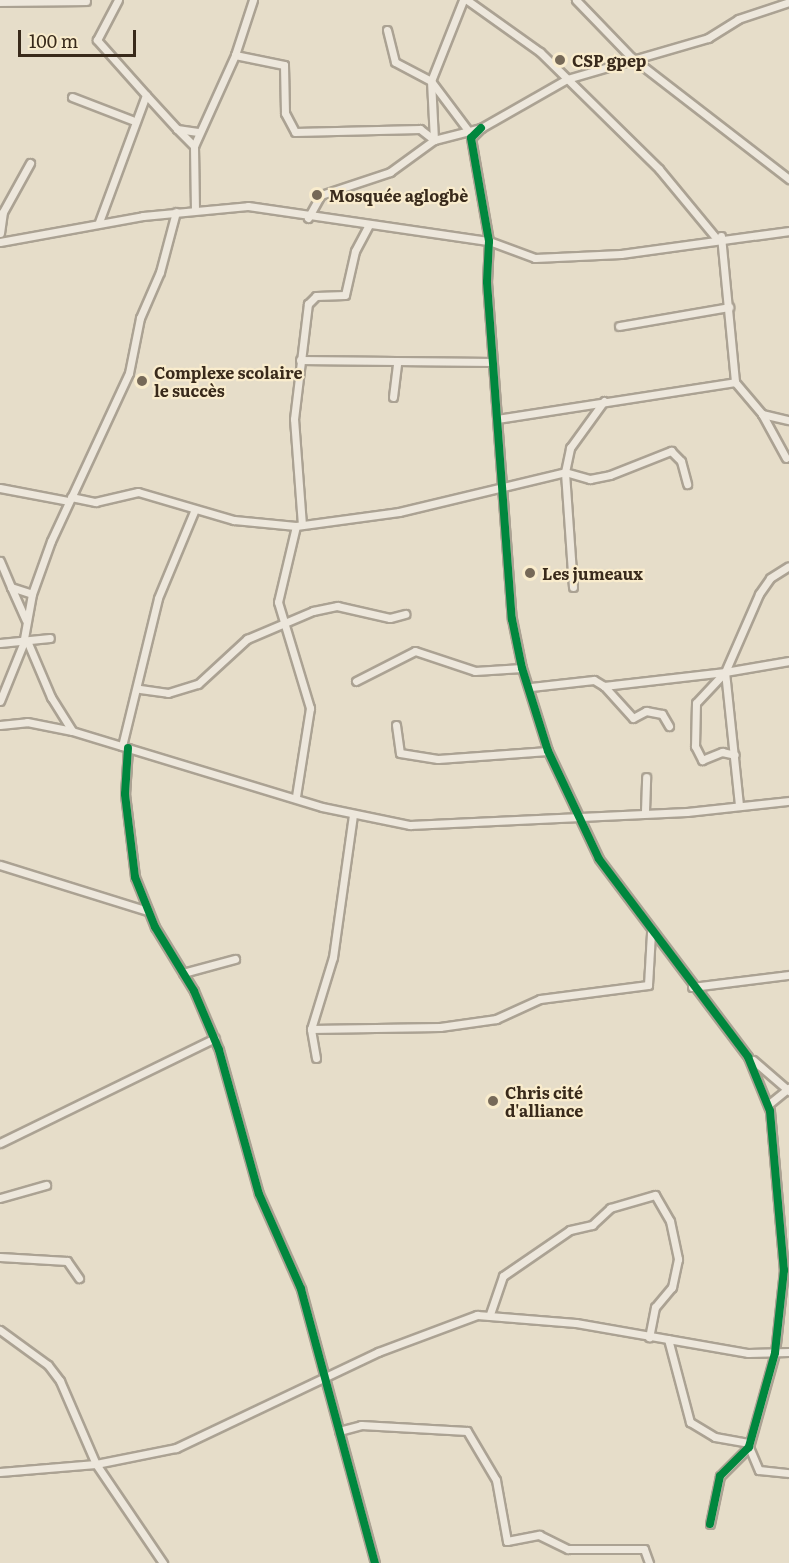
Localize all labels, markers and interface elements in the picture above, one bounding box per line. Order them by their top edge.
scale bar [21,18,140,56]
text: 100 m [29,27,78,54]
place label: CSP gpep [572,50,646,70]
marker: CSP gpep [553,53,567,67]
place label: Mosquée aglogbè [329,185,468,205]
marker: Mosquée aglogbè [310,188,324,202]
place label: Complexe scolaire le succès [154,362,303,400]
marker: Complexe scolaire le succès [135,374,149,388]
place label: Les jumeaux [542,563,643,583]
marker: Les jumeaux [523,566,537,580]
place label: Chris cité d'alliance [505,1082,583,1120]
marker: Chris cité d'alliance [486,1094,500,1108]

